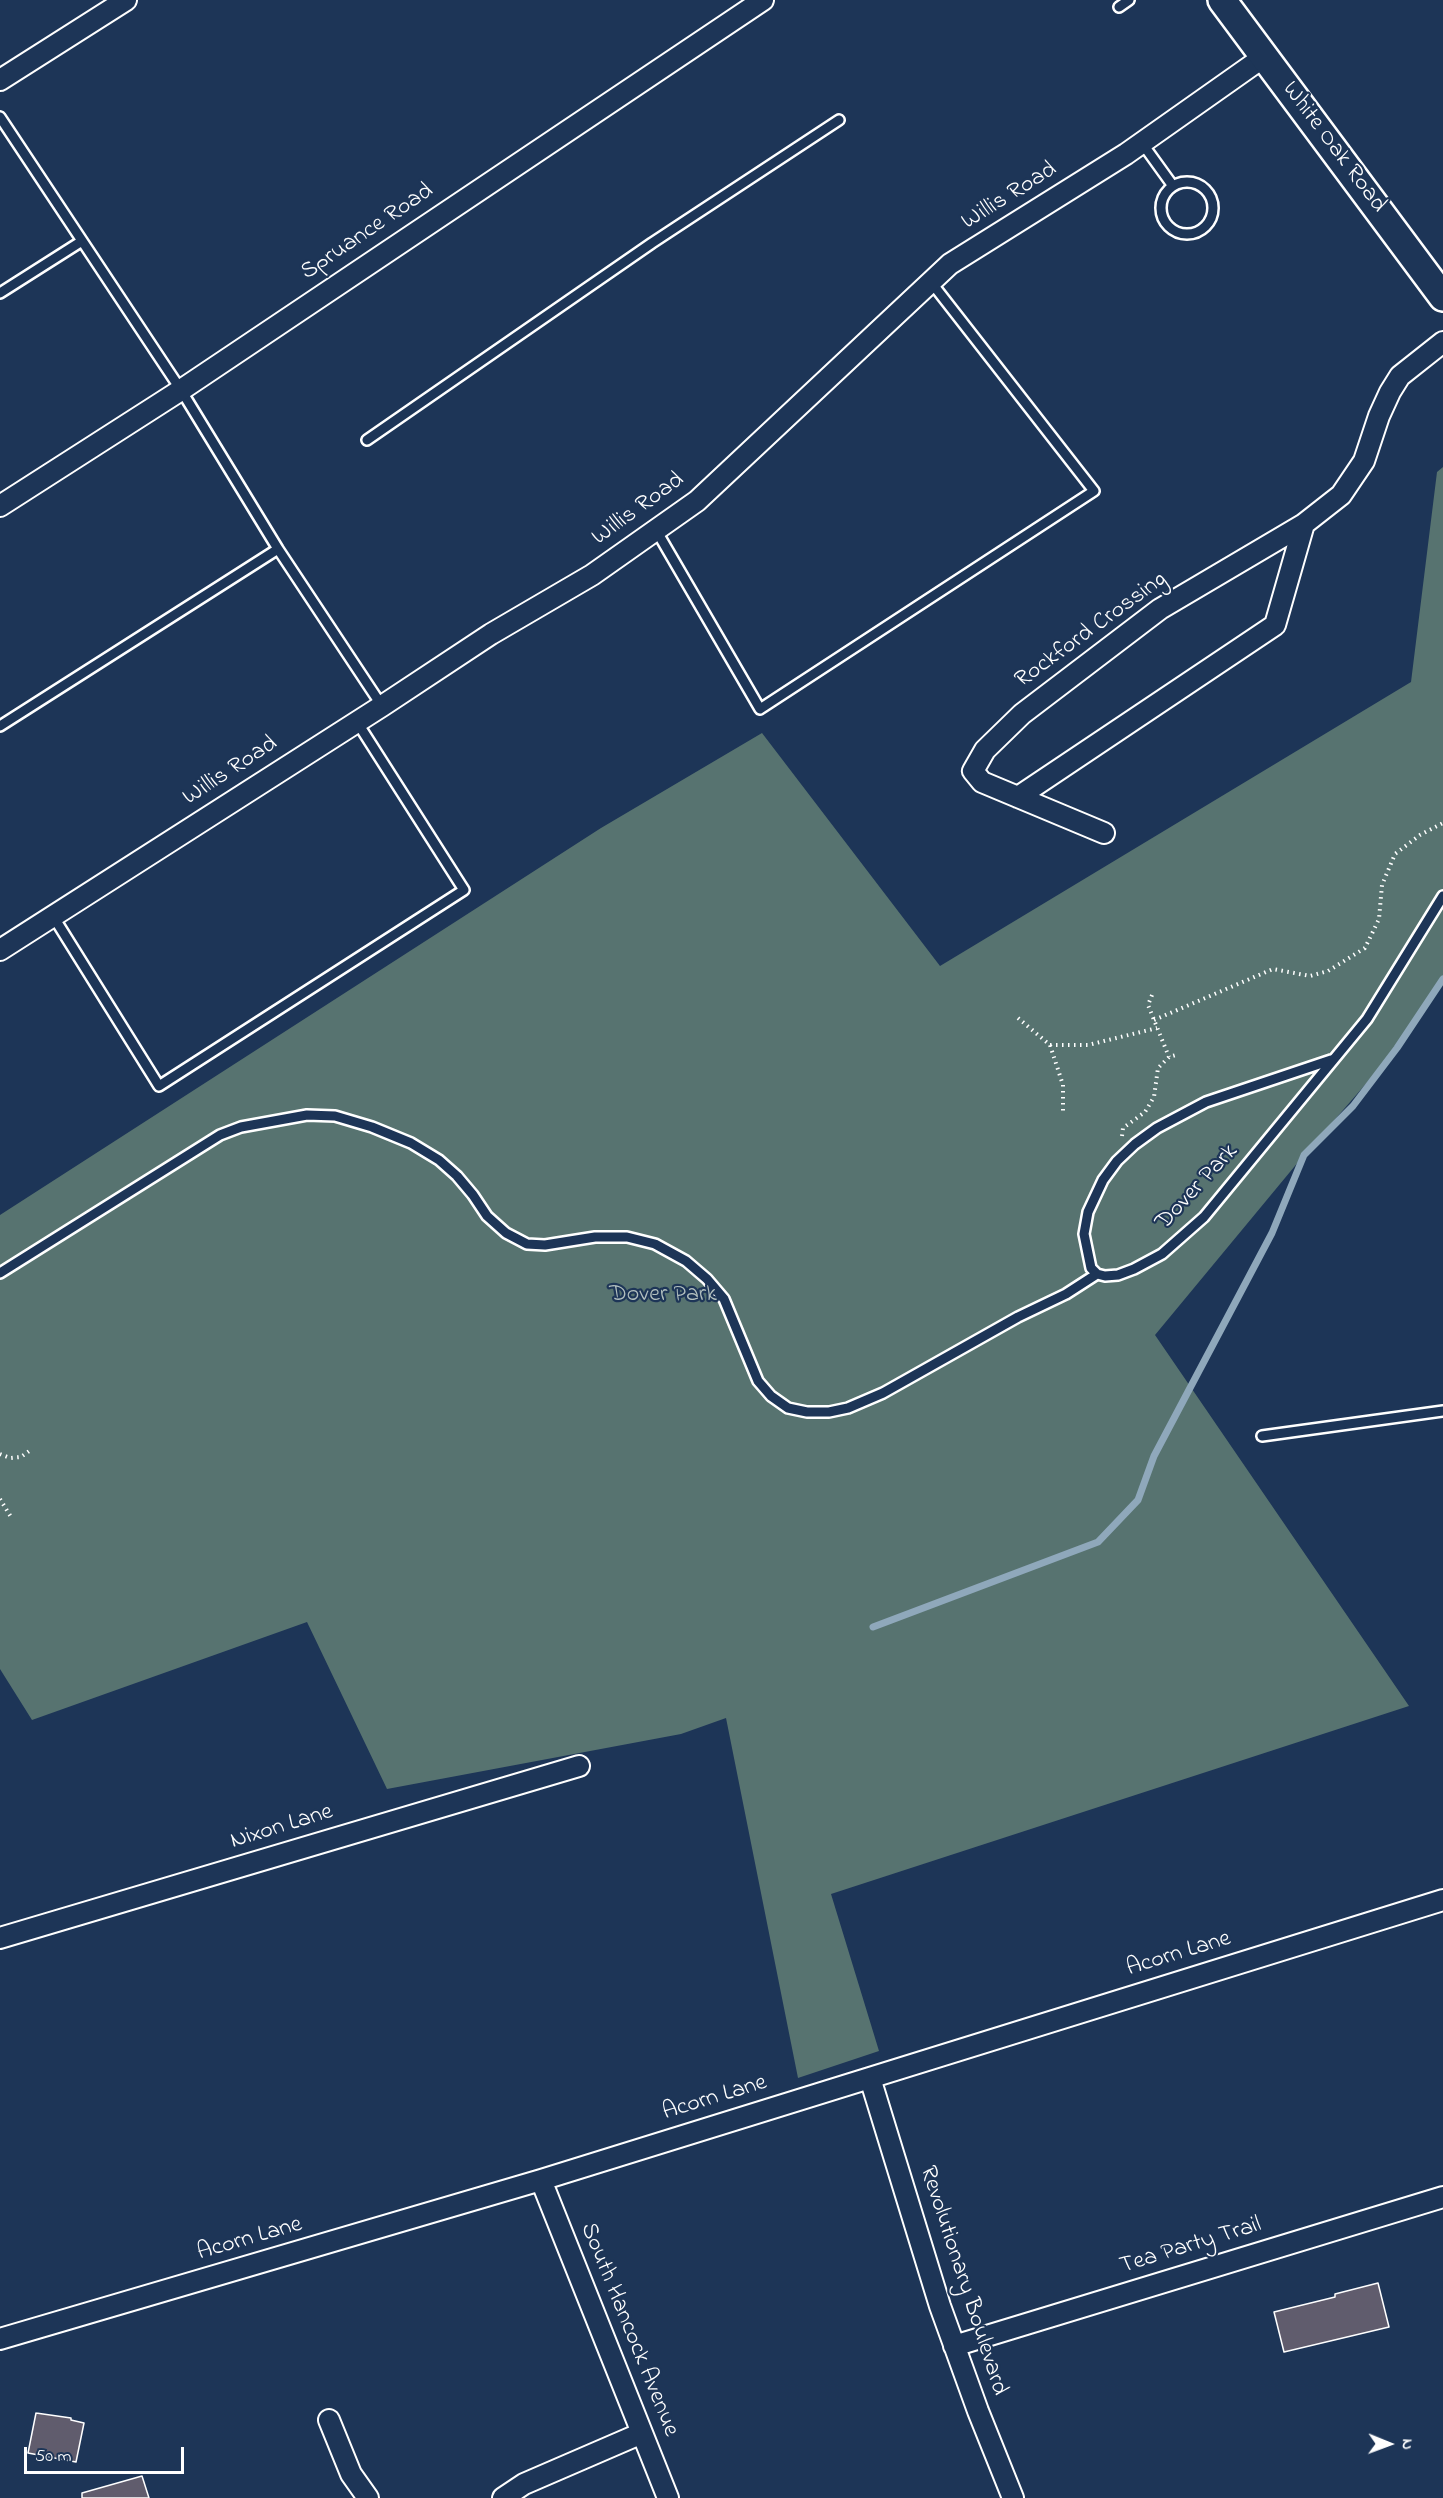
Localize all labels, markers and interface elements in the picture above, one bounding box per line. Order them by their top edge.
street label: White Oak Road [1274,77,1392,219]
street label: Willis Road [957,156,1063,238]
street label: Spruance Road [296,178,440,288]
street label: Willis Road [587,467,691,553]
street label: Rockford Crossing [1011,566,1173,696]
street label: Willis Road [178,731,284,813]
street label: Dover Park [1151,1139,1245,1237]
park label: Dover Park [609,1282,717,1310]
street label: Nixon Lane [227,1799,337,1857]
street label: Acorn Lane [1123,1925,1235,1985]
street label: Acorn Lane [659,2069,771,2129]
street label: Revolutionary Boulevard [911,2163,1013,2399]
street label: Acorn Lane [194,2211,306,2269]
street label: Tea Party Trail [1117,2212,1265,2282]
street label: South Hancock Avenue [572,2219,684,2441]
north arrow [1359,2414,1419,2474]
scale bar [27,2435,188,2473]
text: N [1395,2439,1419,2450]
text: 50 m [35,2444,72,2470]

